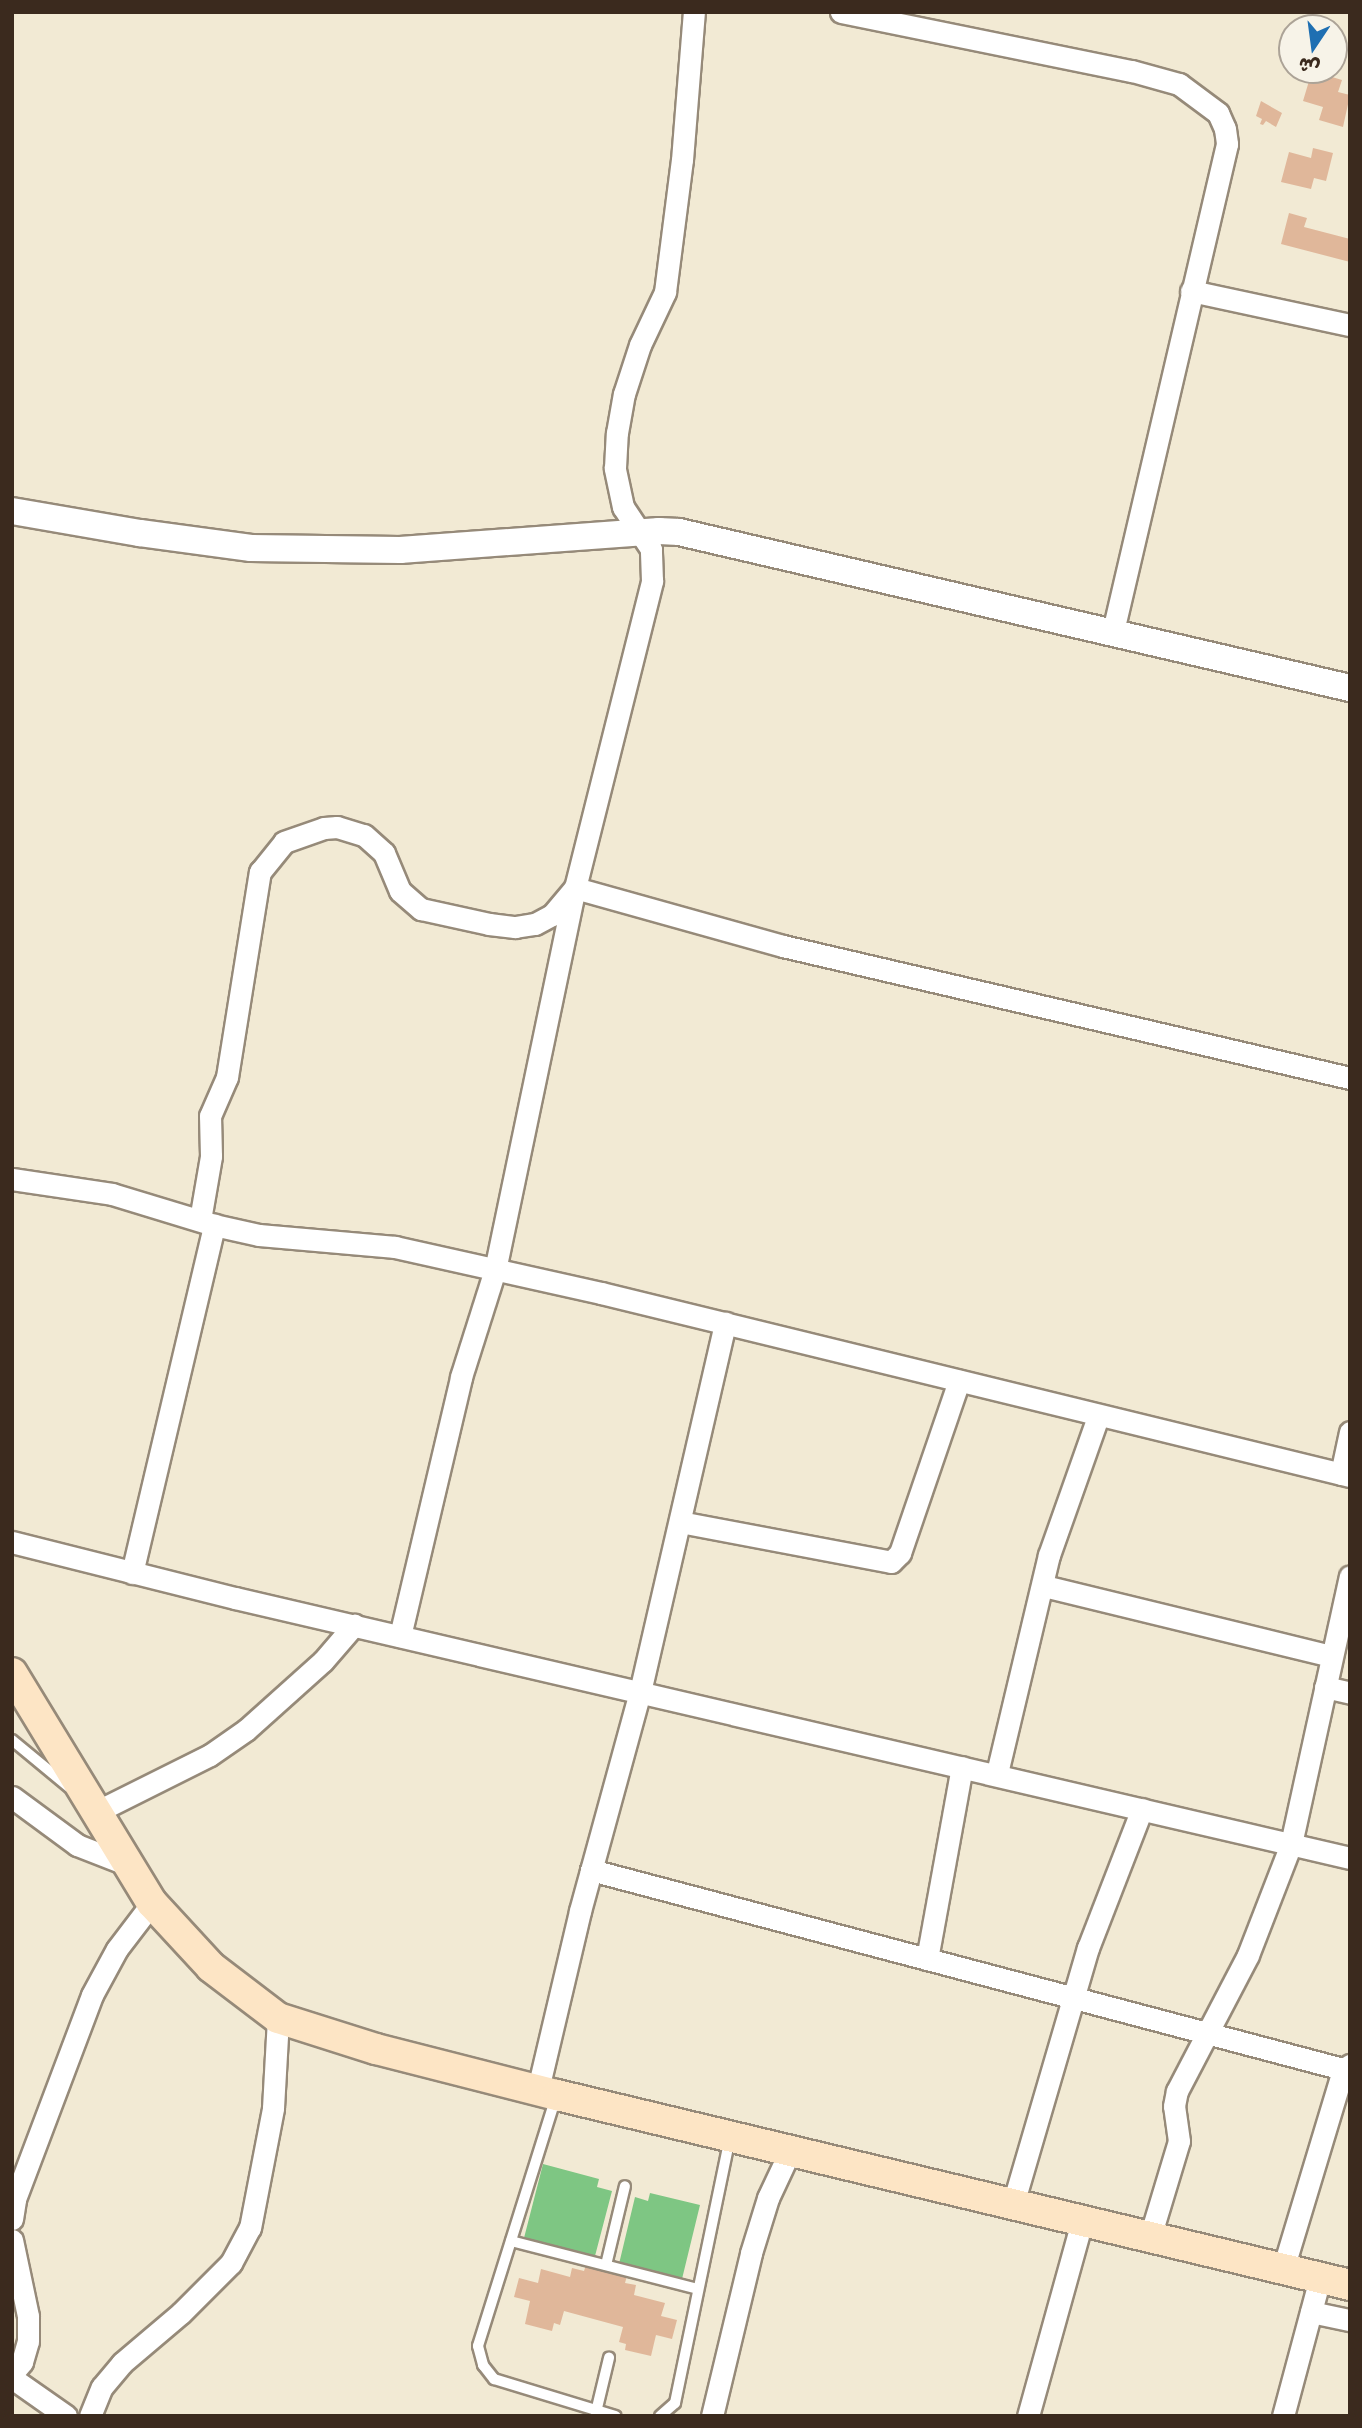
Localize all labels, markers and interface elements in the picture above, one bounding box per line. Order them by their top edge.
north arrow [1278,14,1348,84]
text: ش [1295,52,1322,84]

